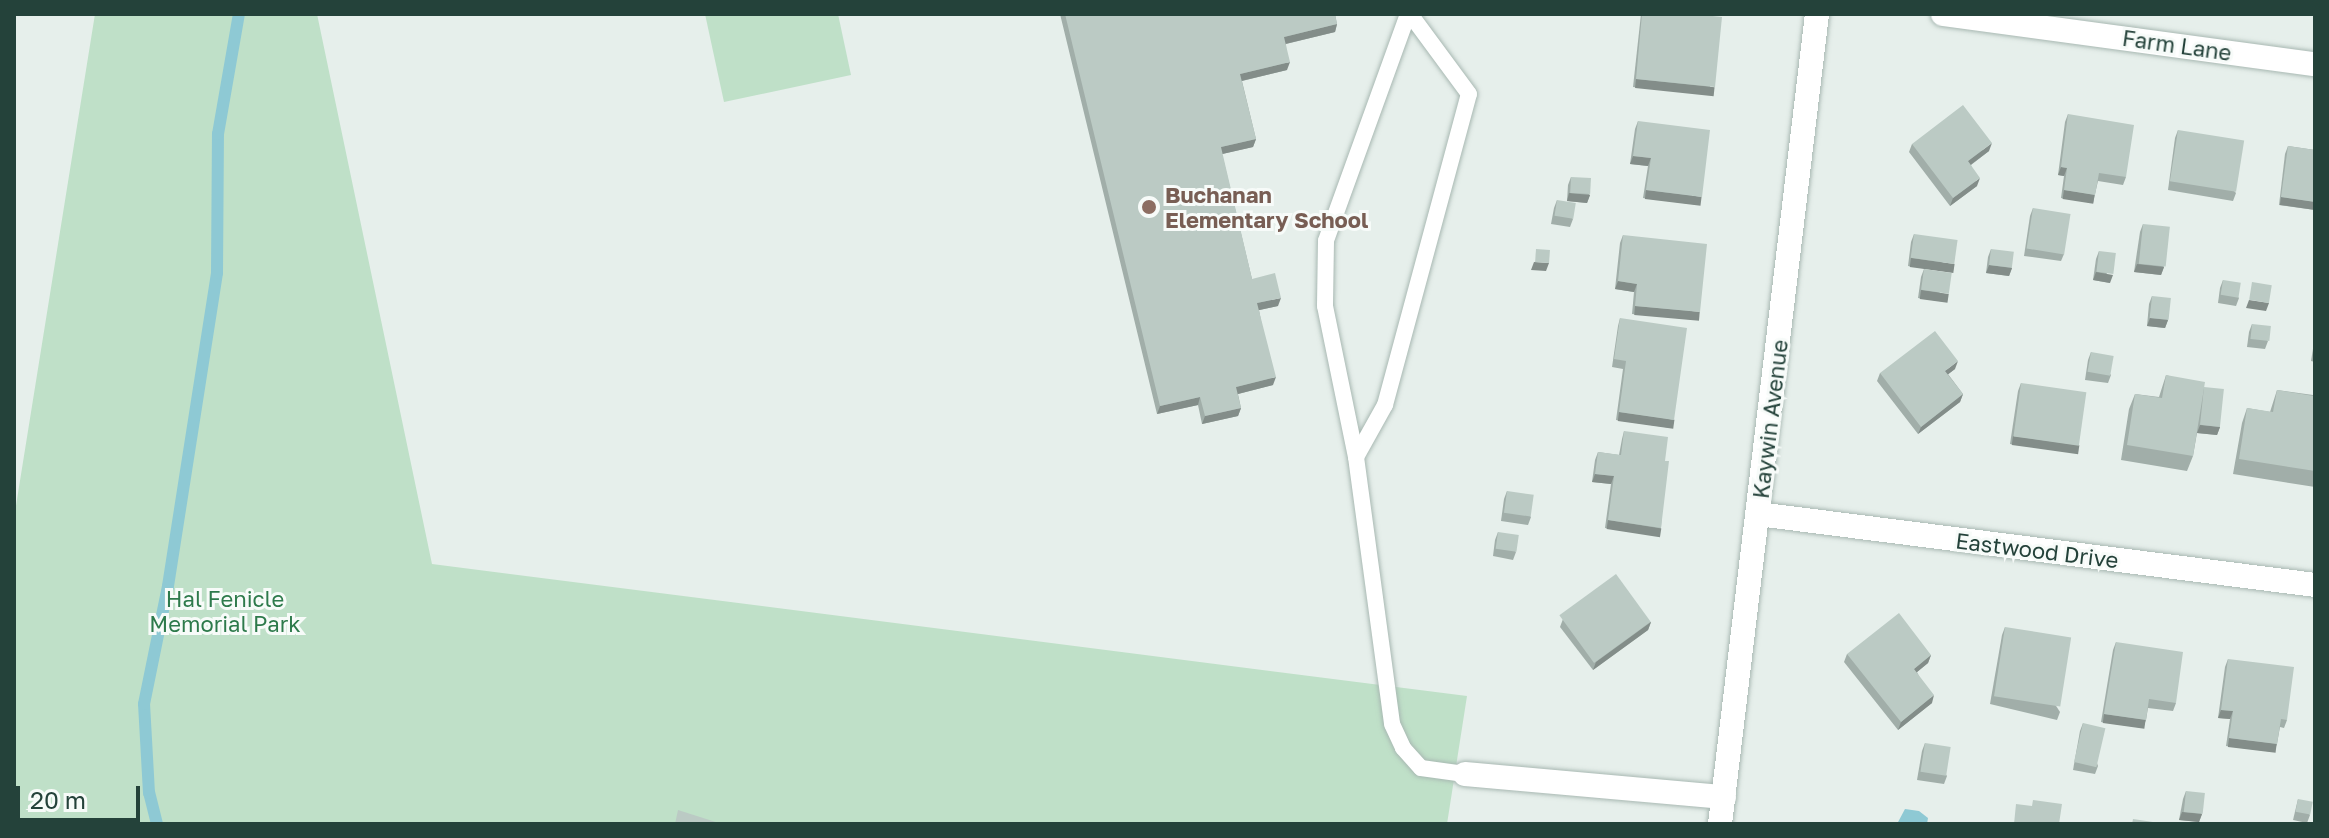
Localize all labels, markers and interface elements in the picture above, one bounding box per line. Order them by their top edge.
street label: Farm Lane [2121,24,2233,66]
place label: Buchanan Elementary School [1165,181,1368,232]
marker: Buchanan Elementary School [1140,198,1158,216]
street label: Kaywin Avenue [1747,338,1793,500]
street label: Eastwood Drive [1954,527,2120,573]
park label: Hal Fenicle Memorial Park [149,585,301,636]
scale bar [20,770,144,820]
text: 20 m [30,785,86,814]

